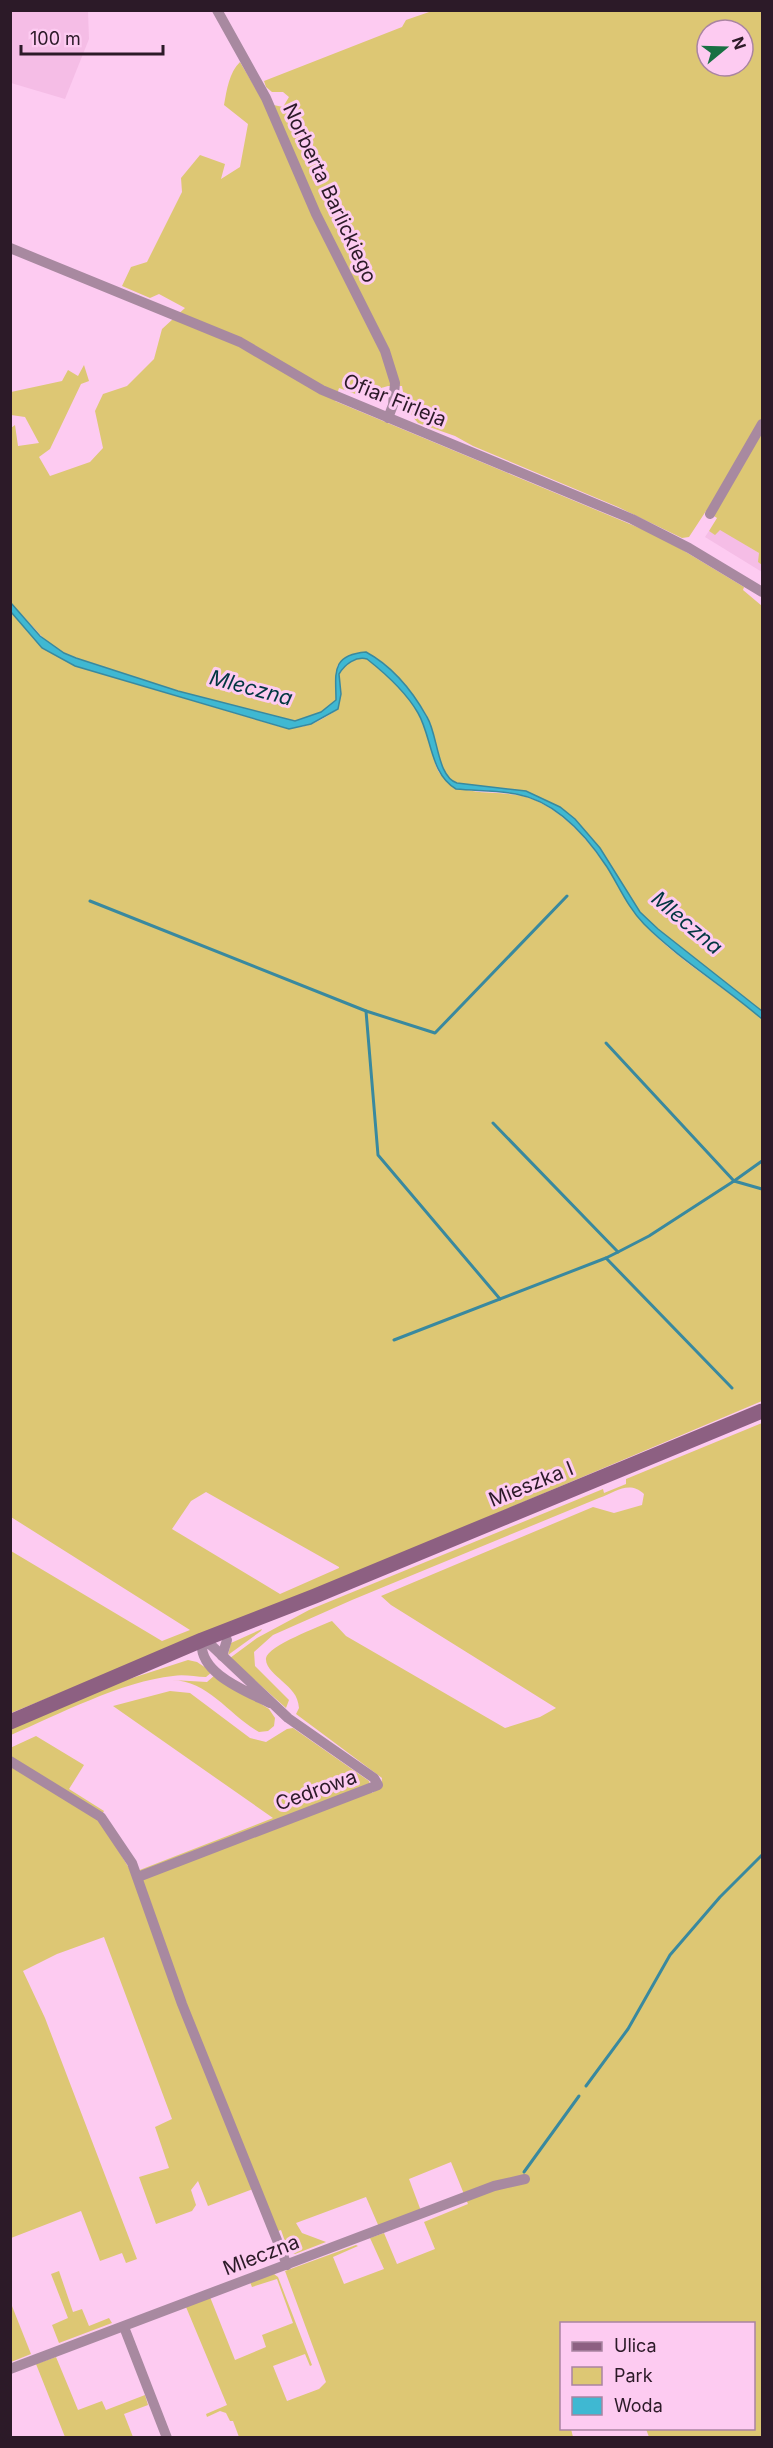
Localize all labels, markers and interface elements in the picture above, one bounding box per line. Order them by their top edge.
scale bar [21,18,164,56]
north arrow [695,18,755,78]
text: 100 m [30,28,81,49]
text: N [728,34,751,52]
street label: Norberta Barlickiego [278,99,382,287]
street label: Ofiar Firleja [340,368,450,432]
water label: Mleczna [207,664,295,711]
water label: Mleczna [647,886,728,960]
street label: Mieszka I [485,1456,577,1512]
street label: Cedrowa [272,1764,360,1816]
street label: Mleczna [219,2229,303,2281]
legend [560,2322,755,2430]
text: Ulica [614,2335,657,2356]
text: Park [614,2365,653,2386]
text: Woda [614,2395,663,2416]

